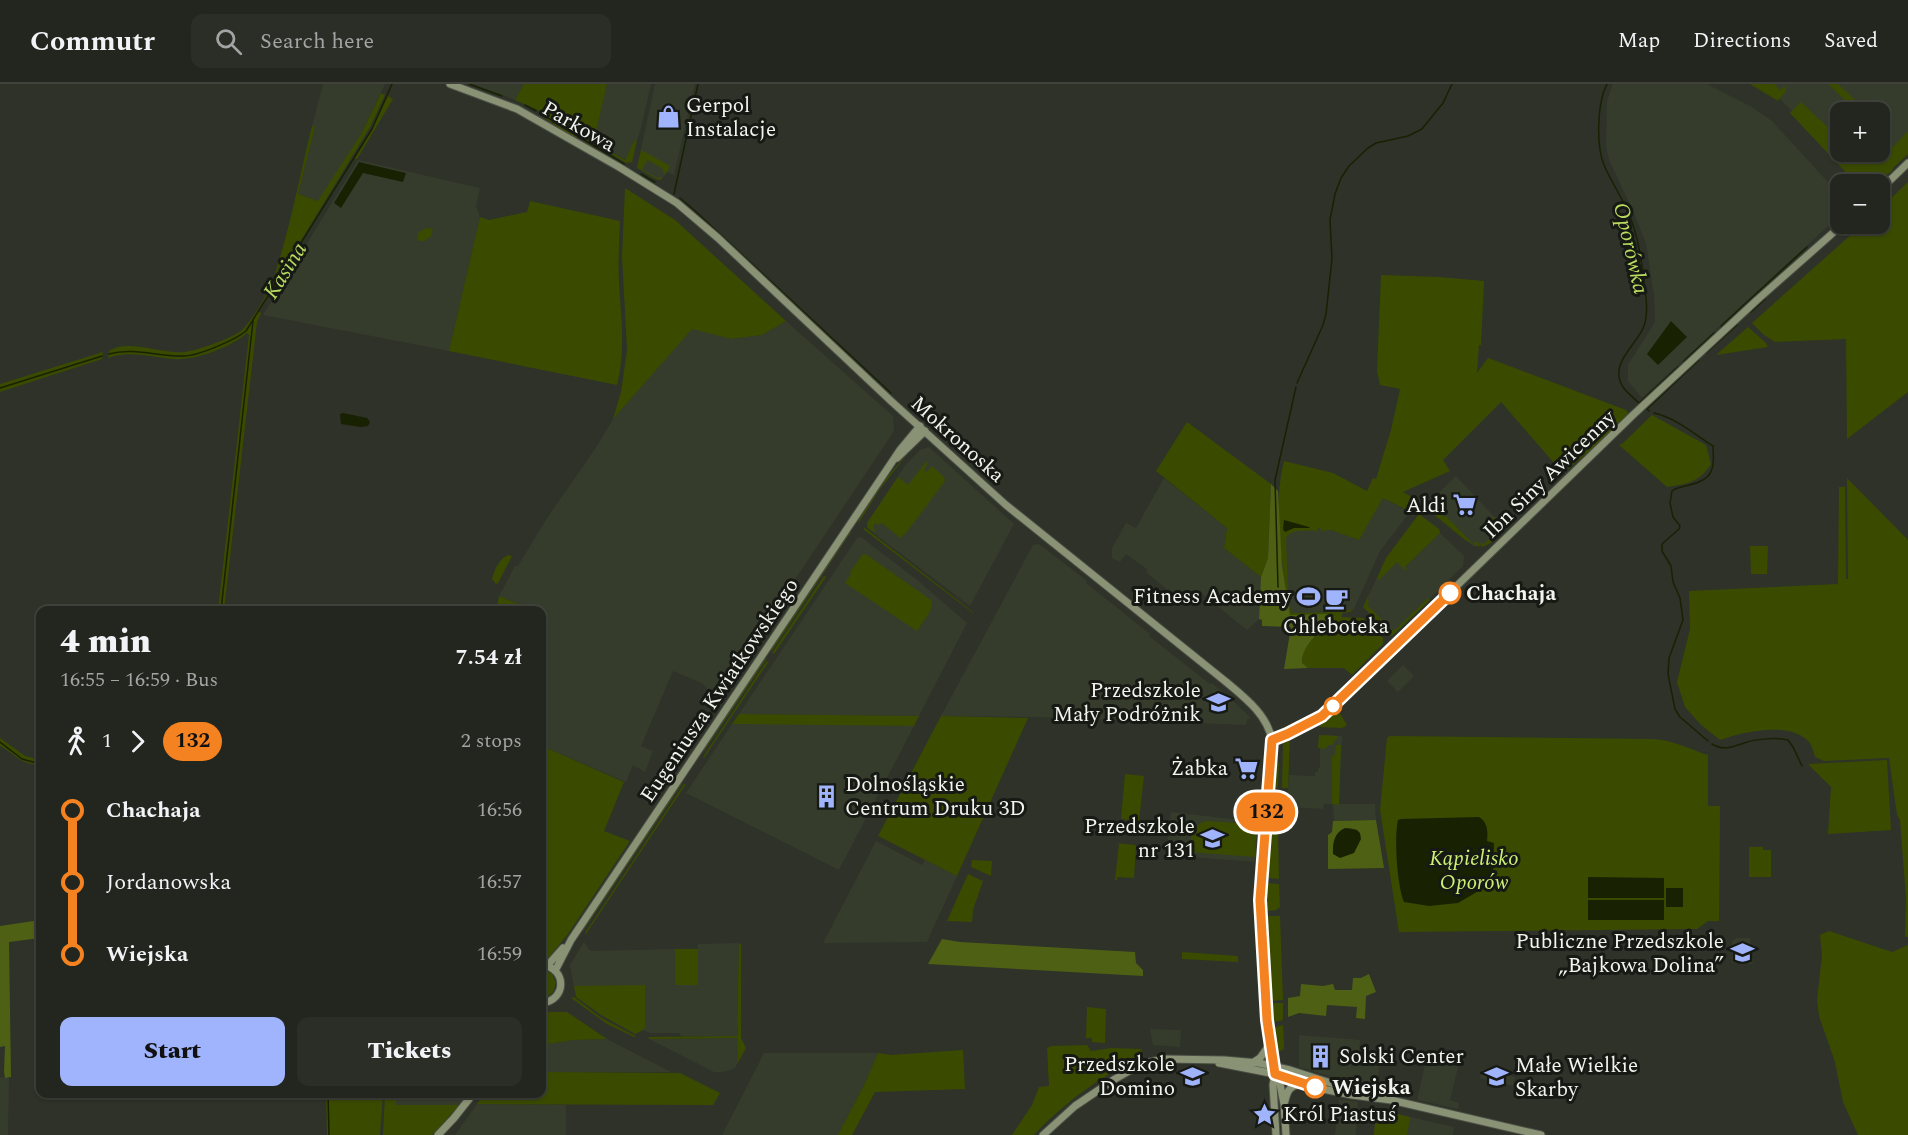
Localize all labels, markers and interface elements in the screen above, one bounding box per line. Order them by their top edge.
search box [191,14,611,68]
text: Commutr [30,20,155,63]
icon: search [212,25,245,58]
text: Search here [260,25,374,58]
text: Map [1618,25,1660,57]
text: Directions [1693,25,1791,57]
text: Saved [1824,25,1878,57]
place label: Gerpol Instalacje [686,90,776,146]
street label: Parkowa [536,93,622,161]
map controls [1830,102,1890,234]
button: + [1830,102,1890,162]
shop icon: Gerpol Instalacje [655,104,681,130]
button: − [1830,174,1890,234]
water label: Oporówka [1604,199,1657,297]
water label: Kasina [255,236,316,306]
street label: Mokronoska [903,389,1012,491]
street label: Ibn Siny Awicenny [1476,402,1624,547]
place label: Aldi [1406,490,1446,522]
supermarket icon: Aldi [1451,492,1477,518]
street label: Eugeniusza Kwiatkowskiego [633,572,807,809]
place label: Chachaja [1466,578,1556,610]
place label: Fitness Academy [1133,581,1292,613]
marker: Chachaja [1439,582,1461,604]
sports icon: Fitness Academy [1296,583,1322,609]
cafe icon: Chleboteka [1323,585,1349,611]
place label: Chleboteka [1283,611,1390,643]
text: 4 min [60,617,151,667]
text: 7.54 zł [455,641,522,674]
text: 16:55 – 16:59 · Bus [60,665,218,695]
place label: Przedszkole Mały Podróżnik [1053,675,1201,731]
school or university icon: Przedszkole Mały Podróżnik [1206,689,1232,715]
unlabelled marker [1324,697,1342,715]
icon: walk [60,725,93,758]
icon: forward [121,725,154,758]
text: 132 [175,725,210,757]
text: 1 [102,726,112,756]
text: 2 stops [461,726,522,756]
place label: Żabka [1171,753,1229,785]
supermarket icon: Żabka [1233,755,1259,781]
place label: Dolnośląskie Centrum Druku 3D [845,769,1025,825]
building icon: Dolnośląskie Centrum Druku 3D [814,783,840,809]
line badge: 132 [1232,792,1300,832]
text: Chachaja [106,794,201,827]
text: 16:56 [477,795,522,825]
text: 132 [1248,796,1284,828]
place label: Przedszkole nr 131 [1084,811,1195,867]
school or university icon: Przedszkole nr 131 [1200,825,1226,851]
park label: Kąpielisko Oporów [1429,843,1519,899]
text: Jordanowska [106,866,231,899]
text: 16:57 [477,867,522,897]
place label: Publiczne Przedszkole „Bajkowa Dolina” [1515,926,1724,982]
text: Wiejska [106,938,188,971]
text: 16:59 [477,939,522,969]
school or university icon: Publiczne Przedszkole „Bajkowa Dolina” [1729,940,1755,966]
button: Start [60,1017,285,1086]
button: Tickets [297,1017,522,1086]
place label: Solski Center [1339,1041,1464,1073]
building icon: Solski Center [1308,1043,1334,1069]
place label: Przedszkole Domino [1064,1049,1175,1105]
place label: Małe Wielkie Skarby [1515,1050,1638,1106]
school or university icon: Przedszkole Domino [1180,1063,1206,1089]
school or university icon: Małe Wielkie Skarby [1484,1064,1510,1090]
place label: Wiejska [1332,1072,1411,1104]
marker: Wiejska [1304,1076,1326,1098]
place label: Król Piastuś [1283,1099,1397,1131]
place icon: Król Piastuś [1252,1101,1278,1127]

